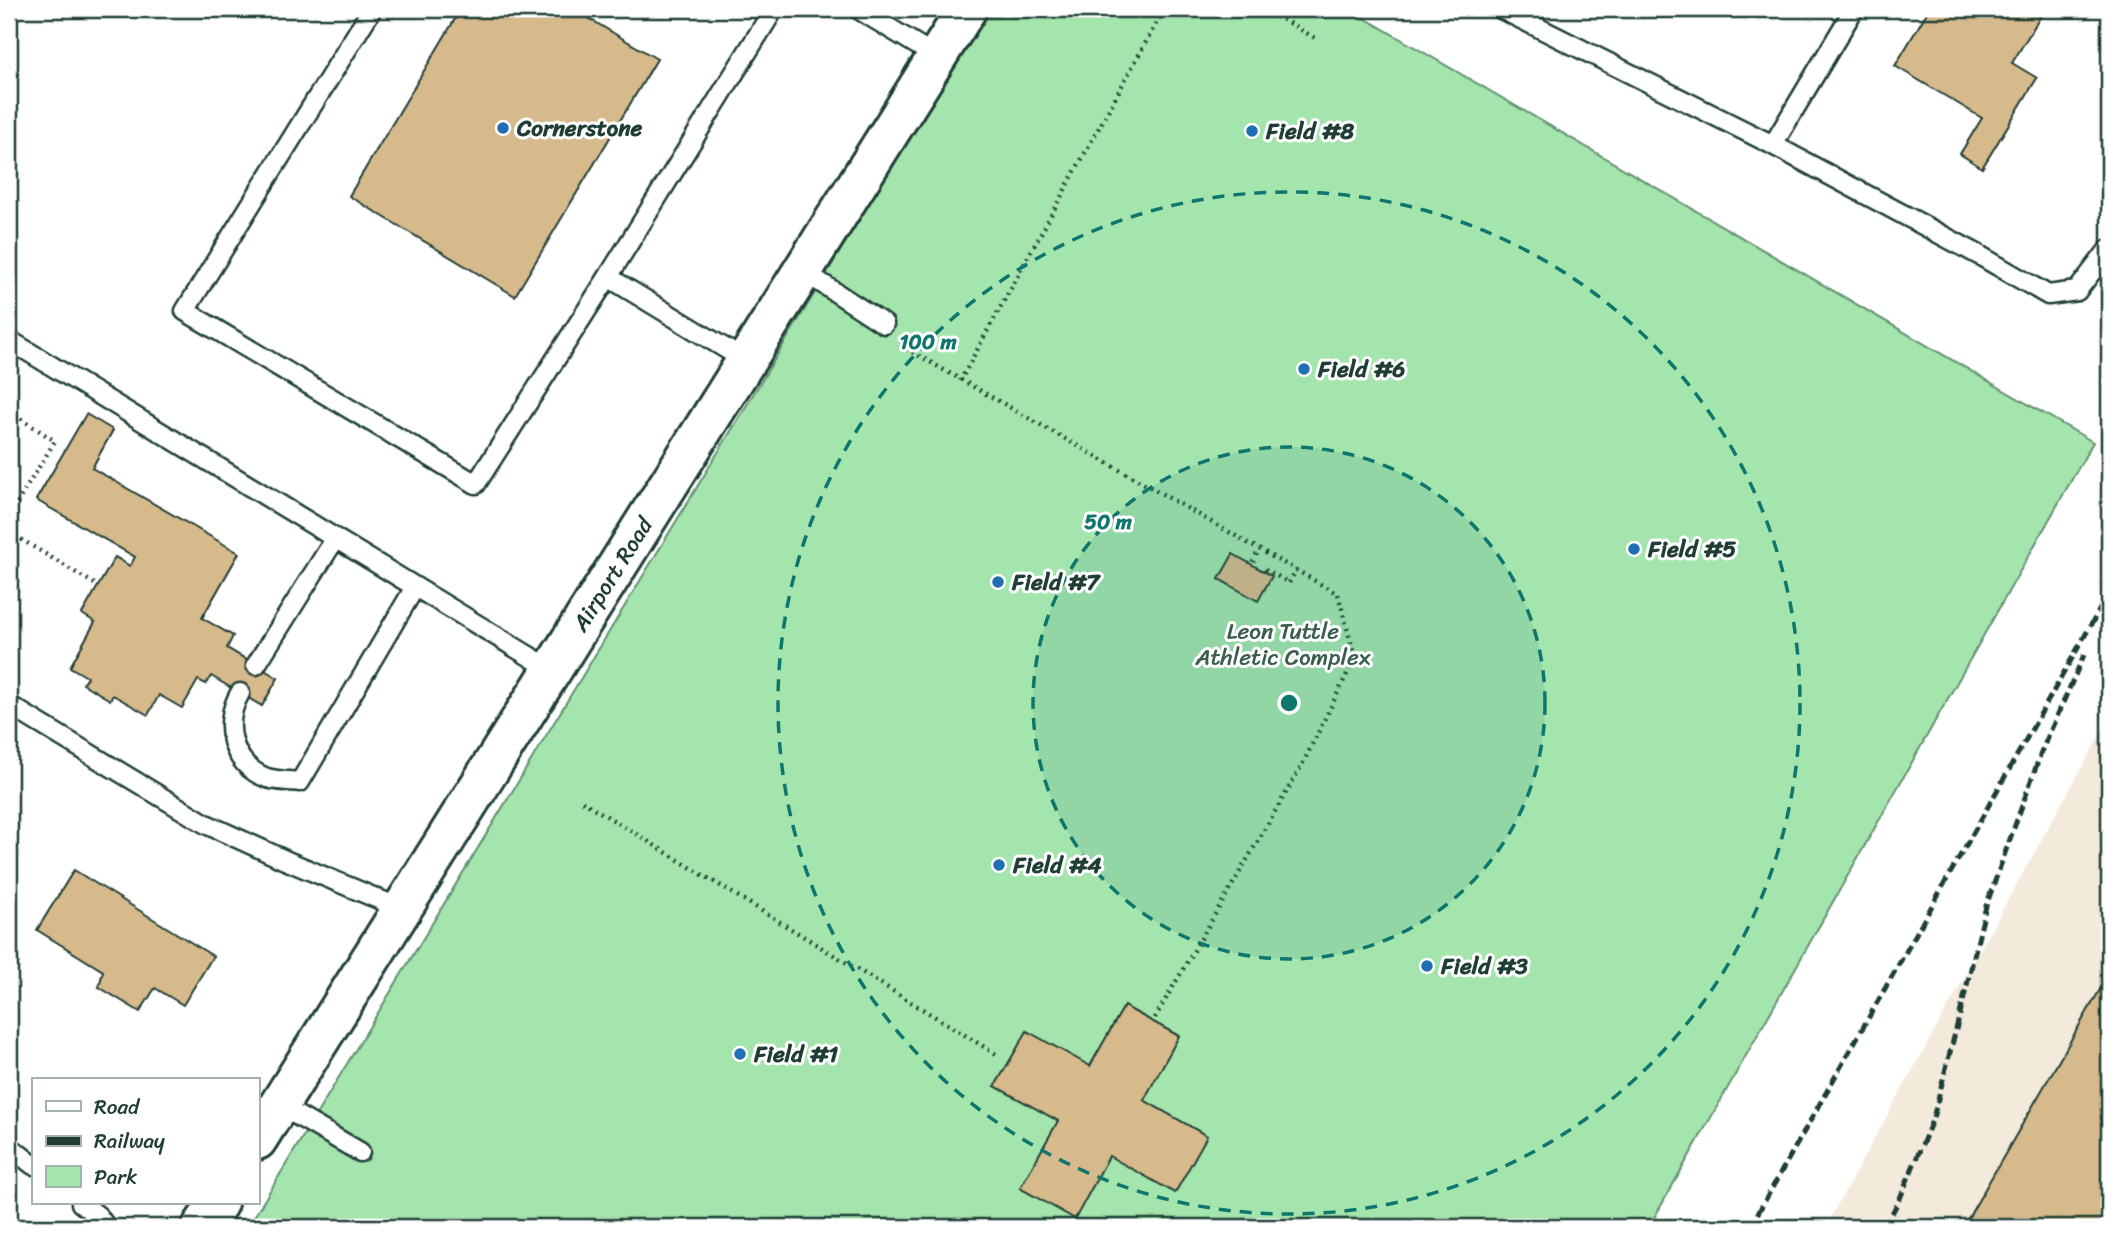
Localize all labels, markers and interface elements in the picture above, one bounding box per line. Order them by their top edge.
place label: Cornerstone [516,108,643,149]
place label: Field #8 [1265,111,1354,152]
marker: Cornerstone [495,120,511,136]
marker: Field #8 [1244,123,1260,139]
text: 100 m [899,323,957,361]
place label: Field #6 [1317,349,1405,390]
marker: Field #6 [1296,361,1312,377]
text: 50 m [1084,503,1133,541]
street label: Airport Road [560,507,665,641]
place label: Field #5 [1647,529,1736,570]
marker: Field #5 [1626,541,1642,557]
place label: Field #7 [1011,562,1101,603]
marker: Field #7 [990,574,1006,590]
park label: Leon Tuttle Athletic Complex [1194,611,1371,678]
centre of rings [1277,691,1301,715]
place label: Field #4 [1012,845,1102,886]
marker: Field #4 [991,857,1007,873]
place label: Field #3 [1440,946,1528,987]
marker: Field #3 [1419,958,1435,974]
place label: Field #1 [753,1034,838,1075]
marker: Field #1 [732,1046,748,1062]
legend [32,1078,259,1204]
text: Road [94,1088,141,1126]
text: Railway [94,1122,165,1160]
text: Park [94,1158,137,1196]

